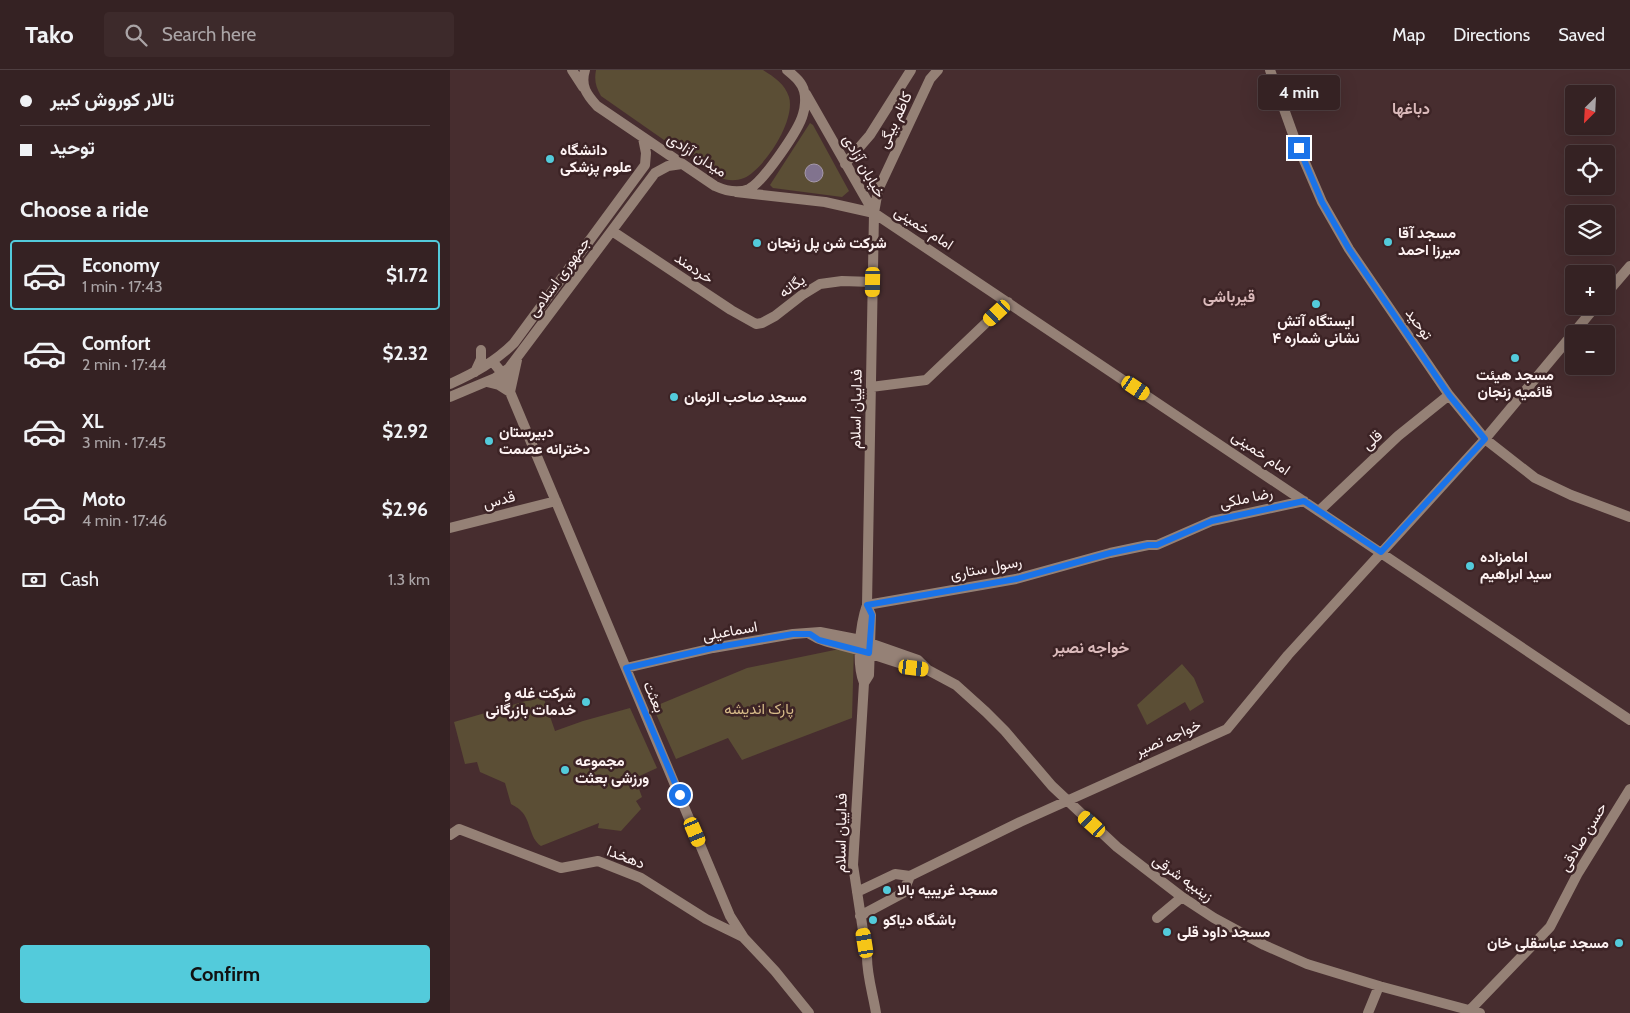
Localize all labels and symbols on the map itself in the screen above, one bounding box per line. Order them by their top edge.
callout: 4 min [1258,75,1340,110]
north arrow [1565,85,1615,135]
street label: کاظم بیگی [874,88,917,152]
district label: دباغها [1392,99,1430,119]
street label: میدان آزادی [663,129,730,182]
street label: خیابان آزادی [838,131,889,201]
route end [1288,137,1310,159]
place label: دانشگاه علوم پزشکی [560,141,632,177]
marker: دانشگاه علوم پزشکی [544,153,556,165]
street label: امام خمینی [891,202,957,255]
place label: مسجد آقا میرزا احمد [1398,224,1460,259]
street label: جمهوری اسلامی [524,234,595,321]
place label: شرکت شن پل زنجان [767,234,887,253]
marker: مسجد آقا میرزا احمد [1382,236,1394,248]
marker: شرکت شن پل زنجان [751,237,763,249]
street label: خردمند [671,249,717,287]
car [865,267,880,297]
street label: یگانه [775,270,809,302]
district label: قیرباشی [1203,287,1255,307]
car [980,297,1013,329]
marker: ایستگاه آتش نشانی شماره ۴ [1310,298,1322,310]
street label: توحید [1402,305,1437,344]
place label: ایستگاه آتش نشانی شماره ۴ [1272,312,1360,347]
marker: مسجد هیئت قائمیه زنجان [1509,352,1521,364]
place label: مسجد هیئت قائمیه زنجان [1476,366,1554,401]
street label: فداییان اسلام [846,369,867,449]
car [1119,373,1152,403]
place label: مسجد صاحب الزمان [684,388,807,406]
marker: مسجد صاحب الزمان [668,391,680,403]
place label: دبیرستان دخترانه عصمت [499,423,590,458]
street label: قلی [1358,426,1387,455]
street label: امام خمینی [1228,427,1294,480]
marker: دبیرستان دخترانه عصمت [483,435,495,447]
street label: رضا ملکی [1218,484,1274,513]
street label: قدس [481,487,517,514]
place label: امامزاده سید ابراهیم [1480,548,1552,584]
street label: رسول ستاری [949,552,1024,585]
marker: امامزاده سید ابراهیم [1464,560,1476,572]
street label: اسماعیلی [701,617,759,646]
district label: خواجه نصیر [1052,638,1129,658]
car [898,659,929,677]
street label: بعثت [639,679,669,715]
place label: شرکت غله و خدمات بازرگانی [485,684,576,719]
marker: شرکت غله و خدمات بازرگانی [580,696,592,708]
park label: پارک اندیشه [724,700,794,719]
street label: خواجه نصیر [1131,715,1204,761]
place label: مجموعه ورزشی بعثت [575,752,649,787]
marker: مجموعه ورزشی بعثت [559,764,571,776]
route start [669,784,691,806]
street label: فداییان اسلام [831,793,852,873]
street label: حسن صادقی [1555,799,1611,875]
car [1075,808,1108,840]
car [682,815,707,849]
street label: دهخدا [604,842,648,872]
street label: زینبیه شرقی [1149,851,1217,906]
place label: مسجد غریبیه بالا [897,881,998,899]
marker: مسجد غریبیه بالا [881,884,893,896]
place label: باشگاه دیاکو [883,911,956,929]
marker: باشگاه دیاکو [867,914,879,926]
place label: مسجد داود قلی [1177,923,1270,941]
marker: مسجد داود قلی [1161,926,1173,938]
car [855,927,874,959]
place label: مسجد عباسقلی خان [1487,934,1609,952]
marker: مسجد عباسقلی خان [1613,937,1625,949]

